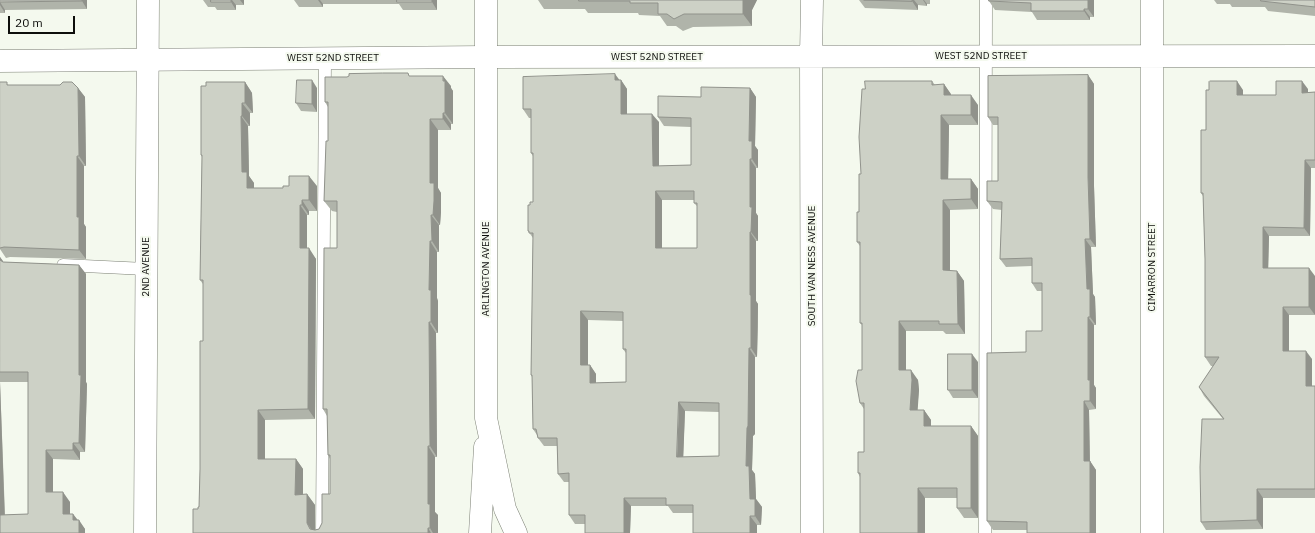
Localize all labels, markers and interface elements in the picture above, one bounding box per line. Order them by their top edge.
scale bar [10,8,77,34]
text: 20 m [15,15,43,30]
street label: WEST 52ND STREET [935,50,1027,62]
street label: WEST 52ND STREET [611,51,703,63]
street label: WEST 52ND STREET [287,52,379,64]
street label: SOUTH VAN NESS AVENUE [806,206,818,326]
street label: ARLINGTON AVENUE [480,221,492,317]
street label: CIMARRON STREET [1146,222,1158,312]
street label: 2ND AVENUE [140,237,152,297]

